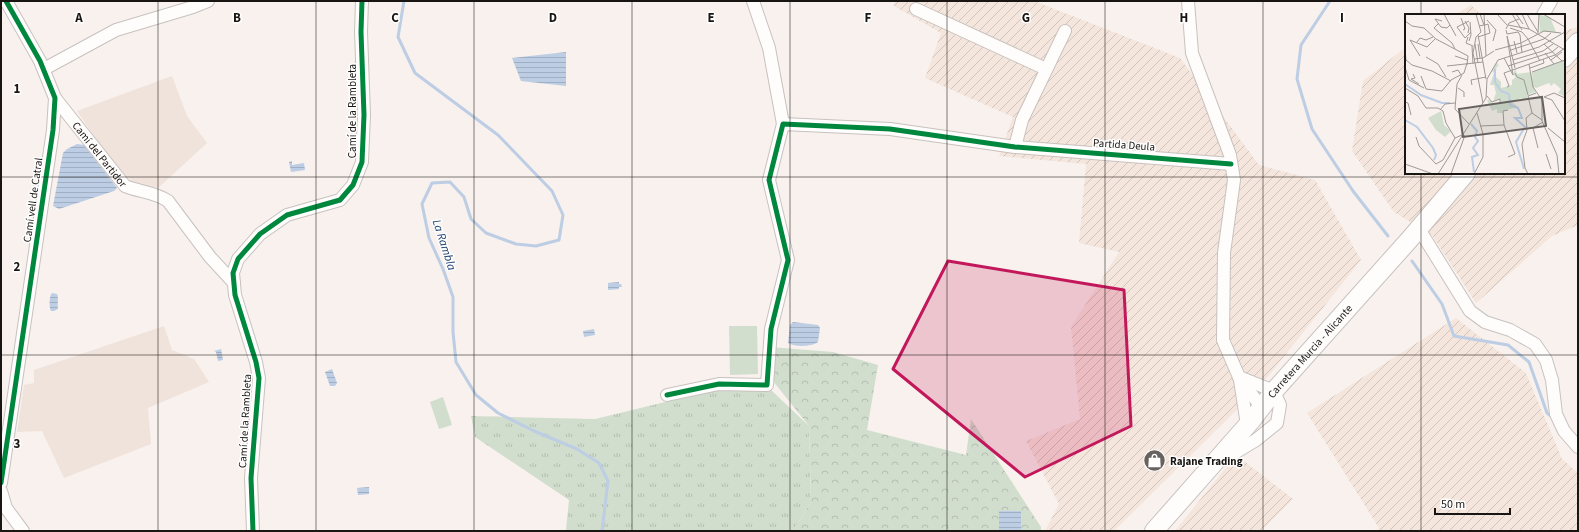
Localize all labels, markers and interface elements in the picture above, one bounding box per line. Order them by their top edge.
text: A [74,9,83,27]
text: B [233,9,241,27]
text: C [391,9,399,27]
text: D [549,9,557,27]
text: E [707,9,715,27]
text: F [865,9,872,27]
text: G [1022,9,1030,27]
text: H [1180,9,1188,27]
text: I [1340,9,1344,27]
inset map [1405,14,1565,174]
street label: Camí de la Rambleta [345,64,360,158]
text: 1 [14,80,21,98]
street label: Camí del Partidor [69,118,131,190]
street label: Partida Deula [1093,135,1155,155]
street label: Camí vell de Catral [20,157,46,243]
water label: La Rambla [428,217,460,273]
text: 2 [14,258,21,276]
street label: Carretera Murcia - Alicante [1264,301,1356,401]
street label: Camí de la Rambleta [235,374,255,468]
text: 3 [14,435,21,453]
shop icon: Rajane Trading [1142,448,1168,474]
place label: Rajane Trading [1170,454,1243,469]
scale bar [1435,490,1510,516]
text: 50 m [1441,496,1465,513]

